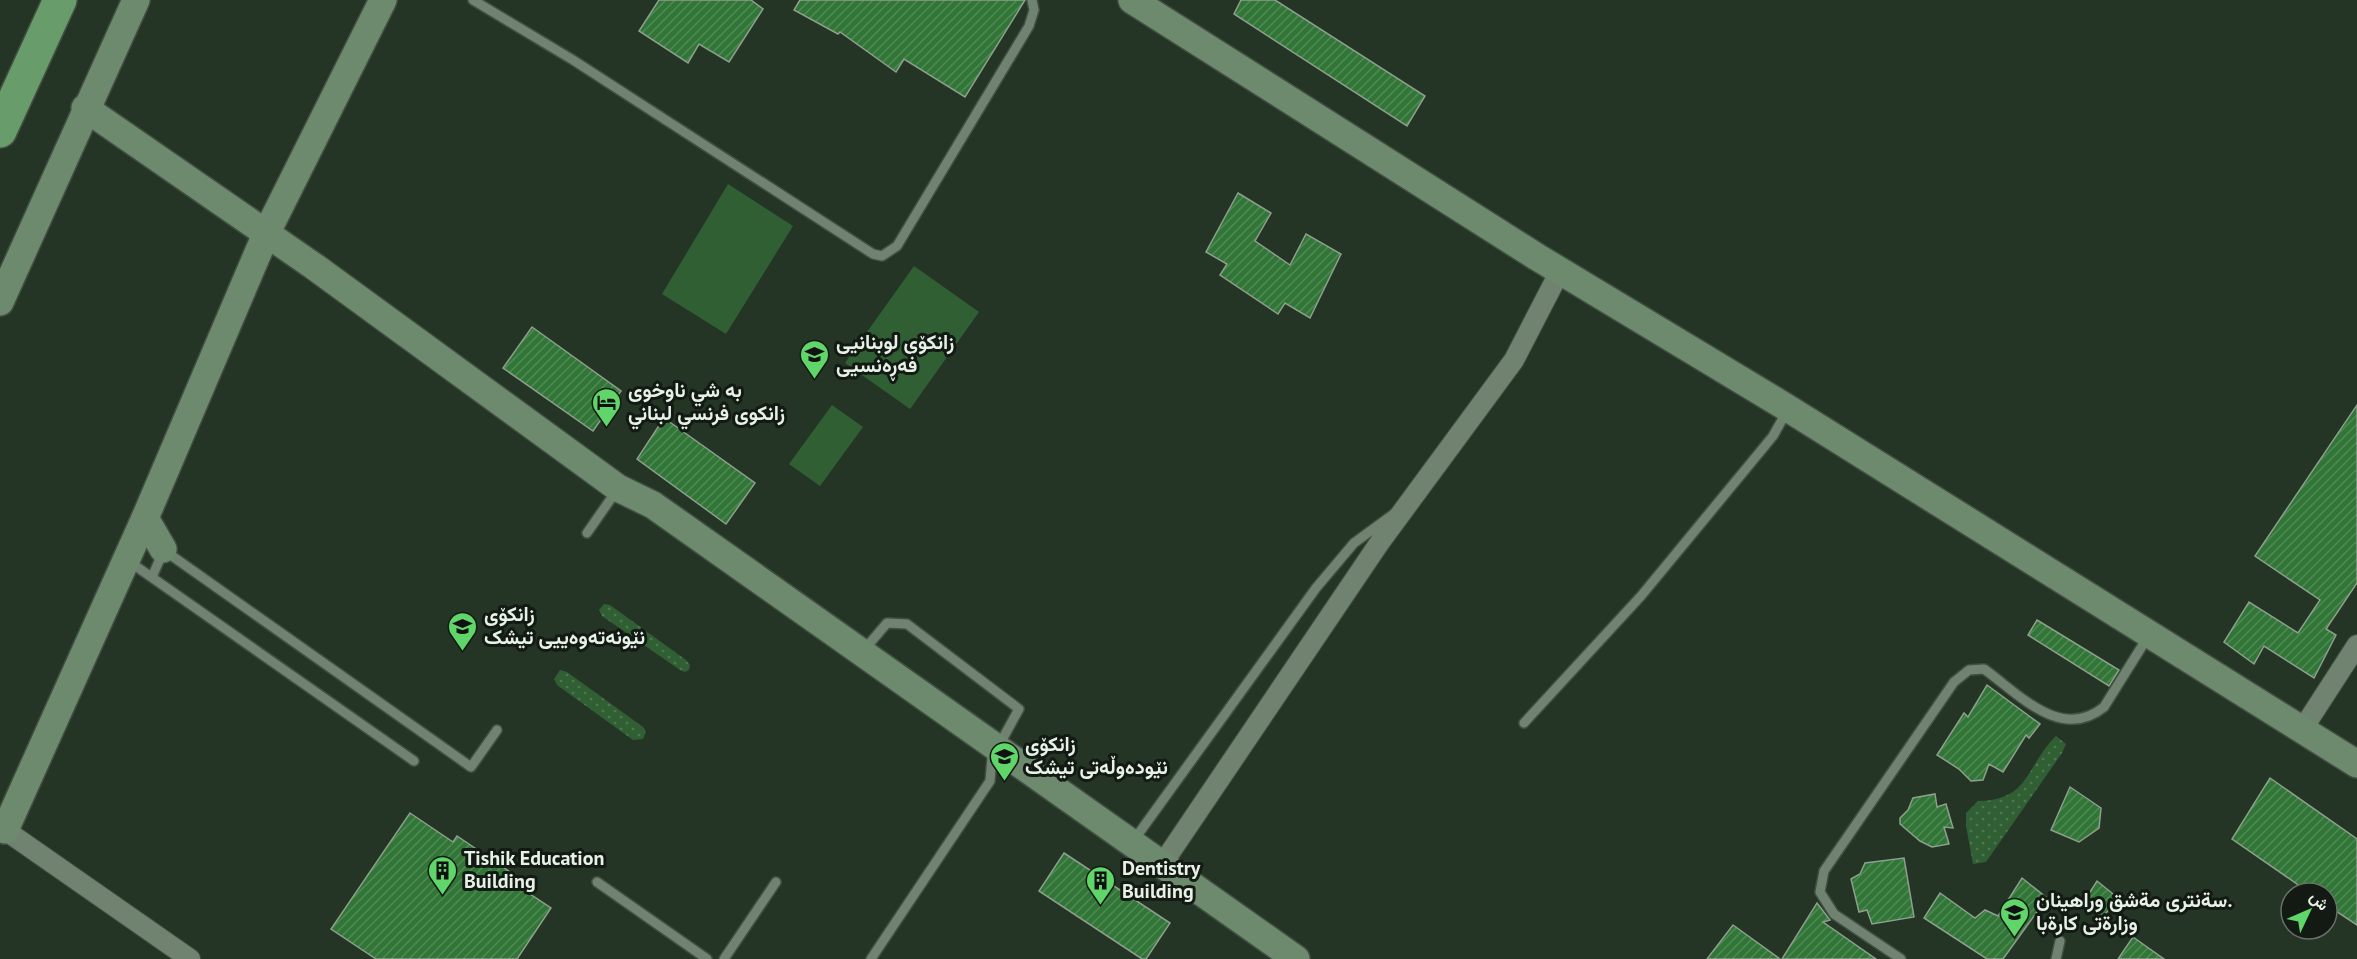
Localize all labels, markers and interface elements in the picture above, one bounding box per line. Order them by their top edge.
place label: زانکۆی لوبنانیی فەڕەنسیی [836,329,954,381]
school or university icon: زانکۆی لوبنانیی فەڕەنسیی [799,338,831,380]
place label: به شي ناوخوى زانكوى فرنسي لبناني [628,377,785,430]
hotel icon: به شي ناوخوى زانكوى فرنسي لبناني [591,386,623,428]
place label: زانکۆی نێونەتەوەییی تیشک [484,601,645,650]
school or university icon: زانکۆی نێونەتەوەییی تیشک [447,610,479,652]
place label: زانکۆی نێودەوڵەتی تیشک [1025,731,1168,780]
school or university icon: زانکۆی نێودەوڵەتی تیشک [988,740,1020,782]
place label: Tishik Education Building [464,845,604,894]
building icon: Tishik Education Building [427,854,459,896]
place label: Dentistry Building [1122,855,1201,904]
building icon: Dentistry Building [1085,864,1117,906]
north arrow [2279,881,2339,941]
place label: سةنترى مةشق وراهينان. وزارةتى كارةبا [2036,887,2232,936]
text: ش [2306,887,2334,914]
school or university icon: سةنترى مةشق وراهينان. وزارةتى كارةبا [1999,896,2031,938]

